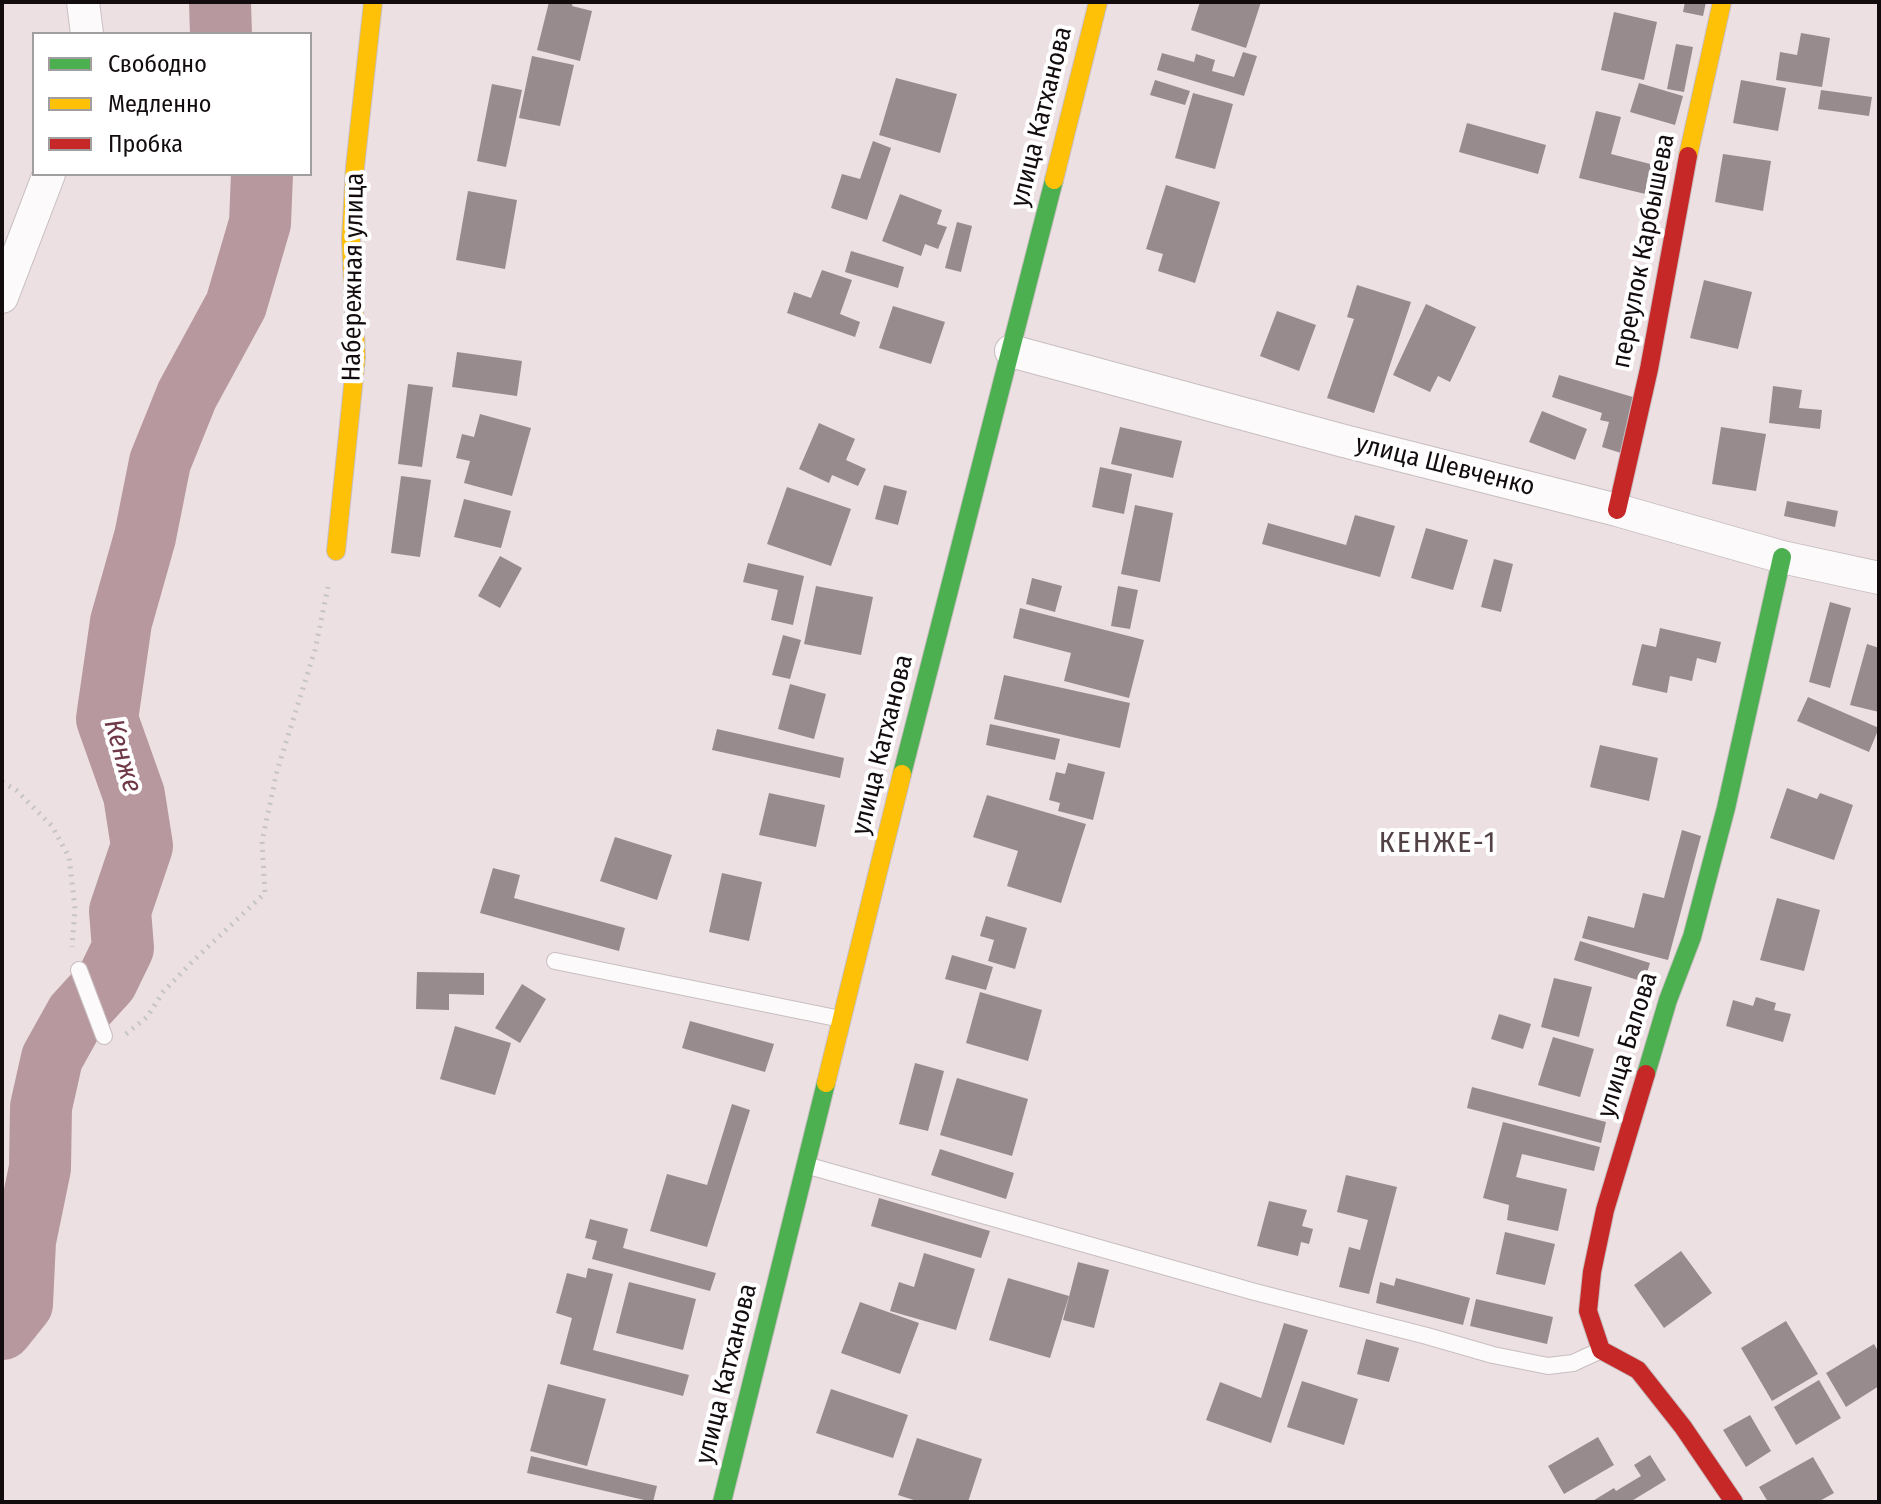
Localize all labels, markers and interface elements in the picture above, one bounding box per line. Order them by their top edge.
street label: улица Катханова [1005,24,1079,210]
legend [32,32,312,176]
text: Свободно [108,50,207,78]
text: Медленно [108,90,211,118]
text: Пробка [108,130,183,158]
street label: переулок Карбышева [1606,131,1682,371]
street label: Набережная улица [337,172,371,382]
street label: улица Шевченко [1352,429,1538,503]
street label: улица Катханова [846,652,920,838]
water label: Кенже [96,715,148,797]
district label: КЕНЖЕ-1 [1379,826,1497,862]
street label: улица Балова [1591,969,1665,1121]
street label: улица Катханова [690,1281,764,1467]

